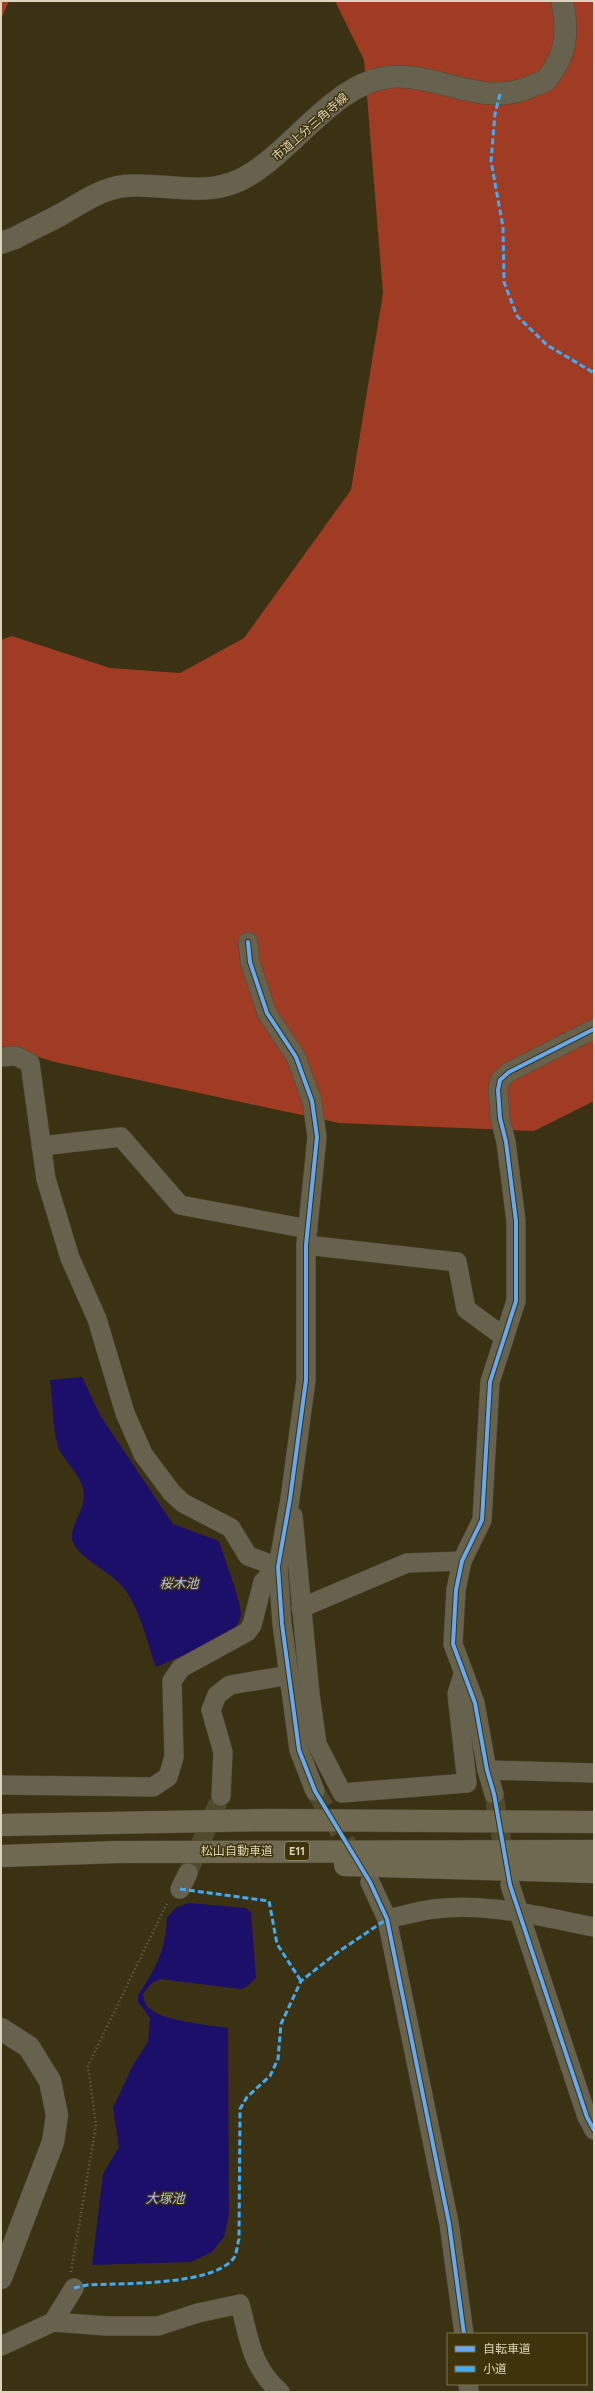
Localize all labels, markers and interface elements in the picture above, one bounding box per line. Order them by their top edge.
street label: 市道上分三角寺線 [269,90,351,164]
water label: 桜木池 [159,1576,200,1591]
road number: E11 [285,1842,309,1860]
street label: 松山自動車道 [201,1844,273,1858]
water label: 大塚池 [145,2191,186,2206]
legend [447,2333,587,2385]
text: 自転車道 [483,2342,531,2356]
text: 小道 [483,2362,507,2376]

